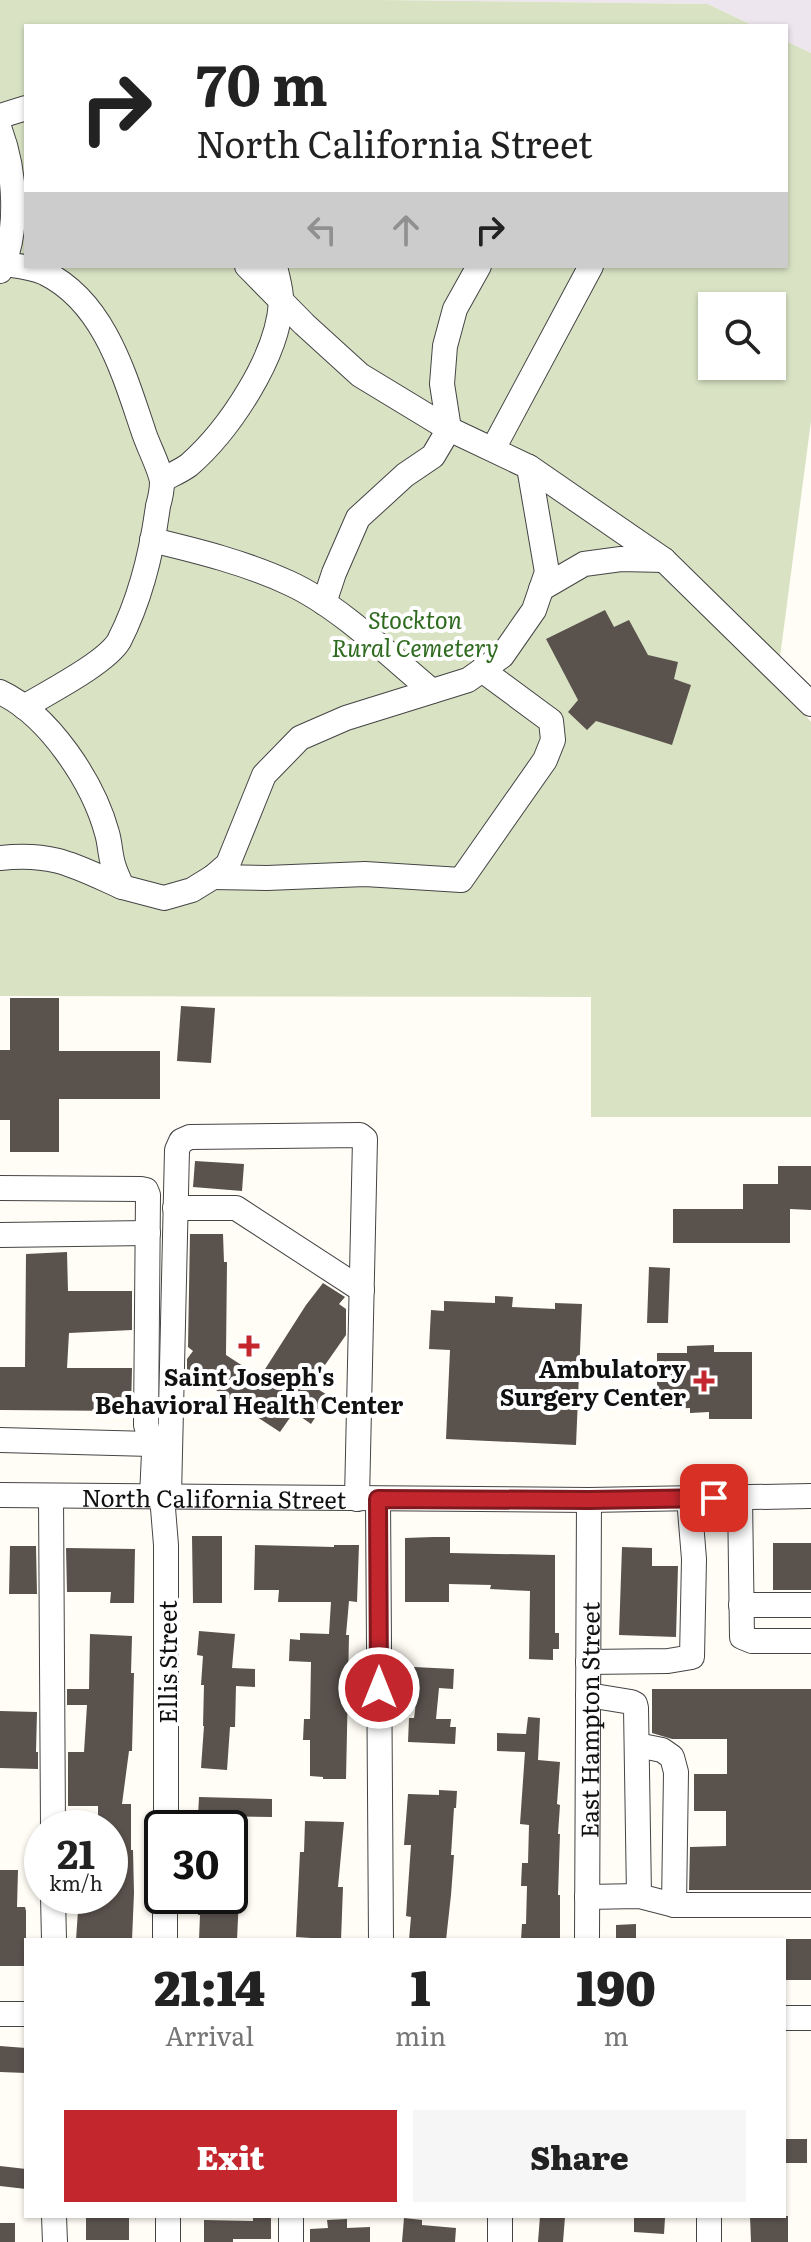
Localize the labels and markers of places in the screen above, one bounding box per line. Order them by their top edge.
marker: Saint Joseph's Behavioral Health Center [238,1335,260,1357]
place label: Ambulatory Surgery Center [500,1350,686,1413]
place label: Saint Joseph's Behavioral Health Center [95,1358,403,1421]
marker: Ambulatory Surgery Center [693,1370,715,1392]
pin [680,1464,748,1532]

